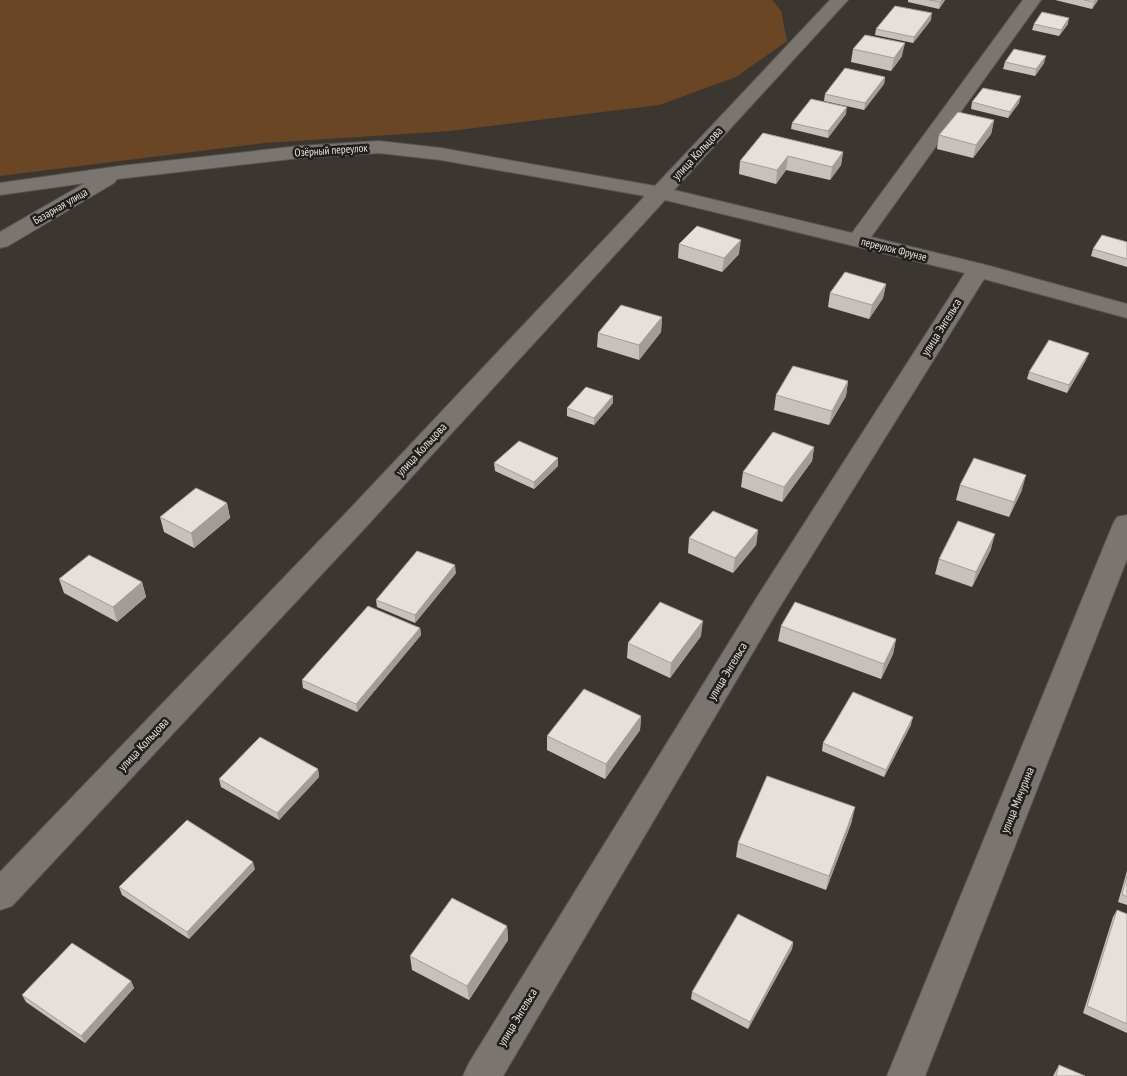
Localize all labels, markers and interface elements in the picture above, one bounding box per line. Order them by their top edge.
street label: улица Кольцова [669,123,726,183]
street label: Озёрный переулок [294,140,369,160]
street label: Базарная улица [30,185,90,227]
street label: переулок Фрунзе [860,234,929,264]
street label: улица Энгельса [918,296,965,358]
street label: улица Кольцова [393,419,450,479]
street label: улица Энгельса [704,639,750,703]
street label: улица Кольцова [115,714,172,774]
street label: улица Мичурина [997,765,1037,835]
street label: улица Энгельса [494,985,540,1049]

